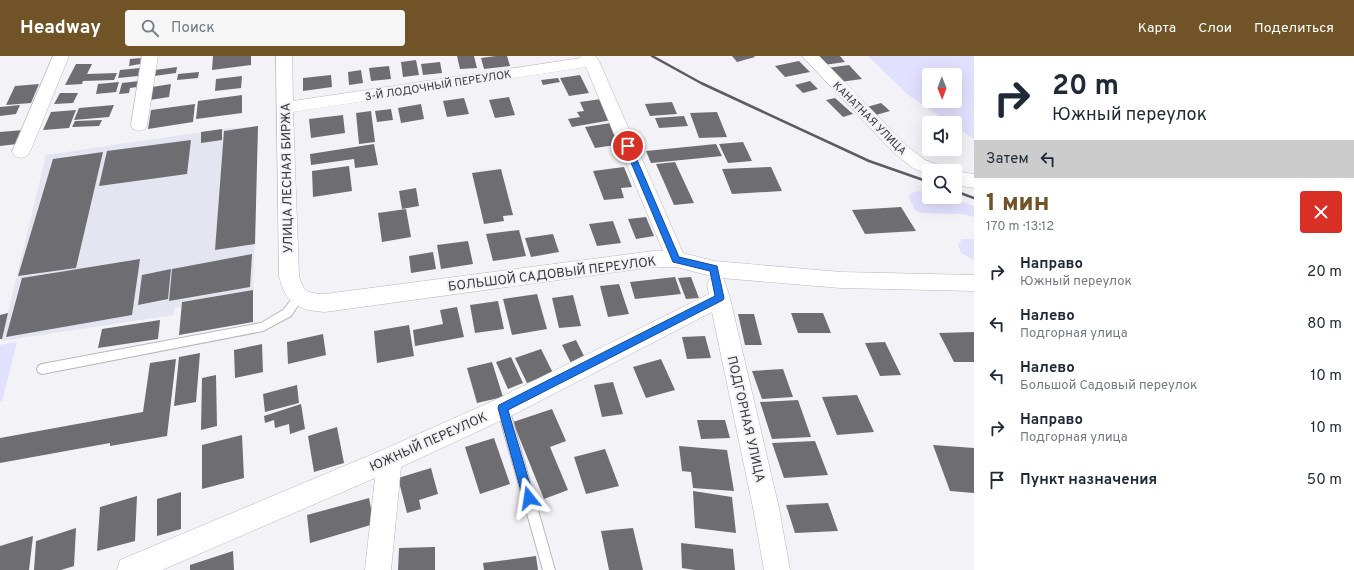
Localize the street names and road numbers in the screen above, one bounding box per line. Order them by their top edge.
street label: 3-Й ЛОДОЧНЫЙ ПЕРЕУЛОК [364,67,512,104]
street label: КАНАТНАЯ УЛИЦА [830,79,909,158]
street label: УЛИЦА ЛЕСНАЯ БИРЖА [279,102,297,253]
street label: БОЛЬШОЙ САДОВЫЙ ПЕРЕУЛОК [447,252,657,296]
street label: ПОДГОРНАЯ УЛИЦА [723,355,767,484]
street label: ЮЖНЫЙ ПЕРЕУЛОК [367,408,490,476]

